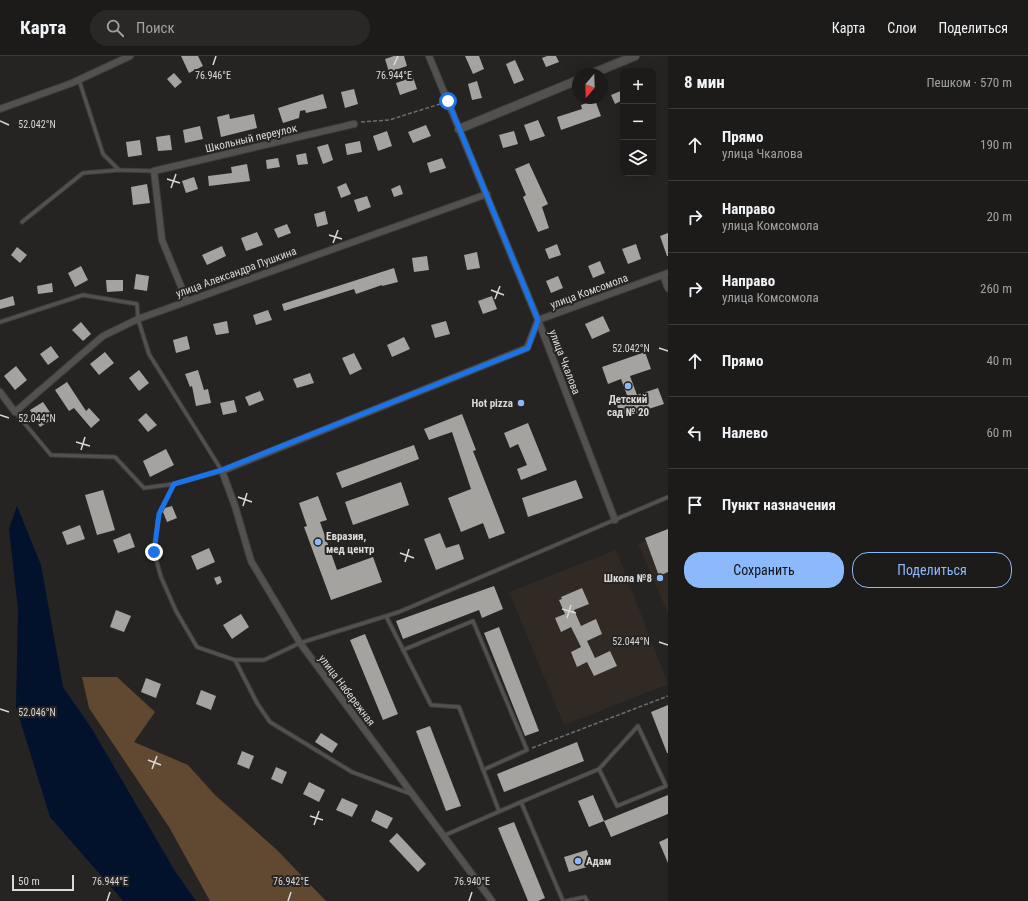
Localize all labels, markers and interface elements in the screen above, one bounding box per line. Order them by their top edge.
search box [90,10,370,46]
text: Карта [20,16,66,39]
icon: search [104,17,126,39]
text: Поиск [136,19,175,37]
text: Карта [832,20,865,36]
text: Слои [887,20,917,36]
text: Поделиться [939,20,1008,36]
north arrow [572,68,608,104]
map controls [620,68,656,176]
button: + [620,68,656,104]
text: 76.946°E [195,70,231,81]
text: 76.944°E [376,70,412,81]
text: 8 мин [684,72,725,92]
text: Пешком · 570 m [926,75,1012,90]
route start [439,92,457,110]
button: − [620,104,656,140]
text: 52.042°N [18,119,56,130]
street label: Школьный переулок [204,121,299,155]
text: Прямо [722,128,763,146]
icon: ahead [684,134,706,156]
text: 190 m [980,137,1012,152]
button: layers [620,140,656,176]
text: улица Чкалова [722,146,803,161]
text: Направо [722,200,775,218]
icon: right [684,206,706,228]
text: 20 m [986,209,1012,224]
text: улица Комсомола [722,218,819,233]
street label: улица Александра Пушкина [174,245,298,300]
street label: улица Комсомола [549,271,630,312]
text: Направо [722,272,775,290]
icon: right [684,278,706,300]
text: 260 m [980,281,1012,296]
text: улица Комсомола [722,290,819,305]
street label: улица Чкалова [546,328,583,396]
text: 52.042°N [612,343,650,354]
icon: ahead [684,350,706,372]
text: Прямо [722,352,763,370]
text: 40 m [986,353,1012,368]
marker: Детский сад № 20 [623,381,633,391]
place label: Детский сад № 20 [607,393,650,419]
place label: Hot pizza [472,397,513,410]
marker: Hot pizza [516,398,526,408]
text: 52.044°N [18,413,56,424]
icon: left [684,422,706,444]
text: Налево [722,424,768,442]
text: 60 m [986,425,1012,440]
icon: arrive [684,494,706,516]
text: Пункт назначения [722,496,836,514]
place label: Евразия, мед центр [326,530,375,556]
marker: Евразия, мед центр [313,537,323,547]
route end [145,543,163,561]
button: Сохранить [684,552,844,588]
button: Поделиться [852,552,1012,588]
place label: Школа №8 [604,572,652,585]
marker: Школа №8 [655,573,665,583]
text: 52.044°N [612,636,650,647]
street label: улица Набережная [316,652,378,728]
text: 52.046°N [18,707,56,718]
place label: Адам [586,855,611,868]
marker: Адам [573,856,583,866]
scale bar [12,873,74,892]
text: 50 m [18,875,40,888]
text: 76.944°E [92,876,128,887]
text: 76.942°E [273,876,309,887]
text: 76.940°E [454,876,490,887]

